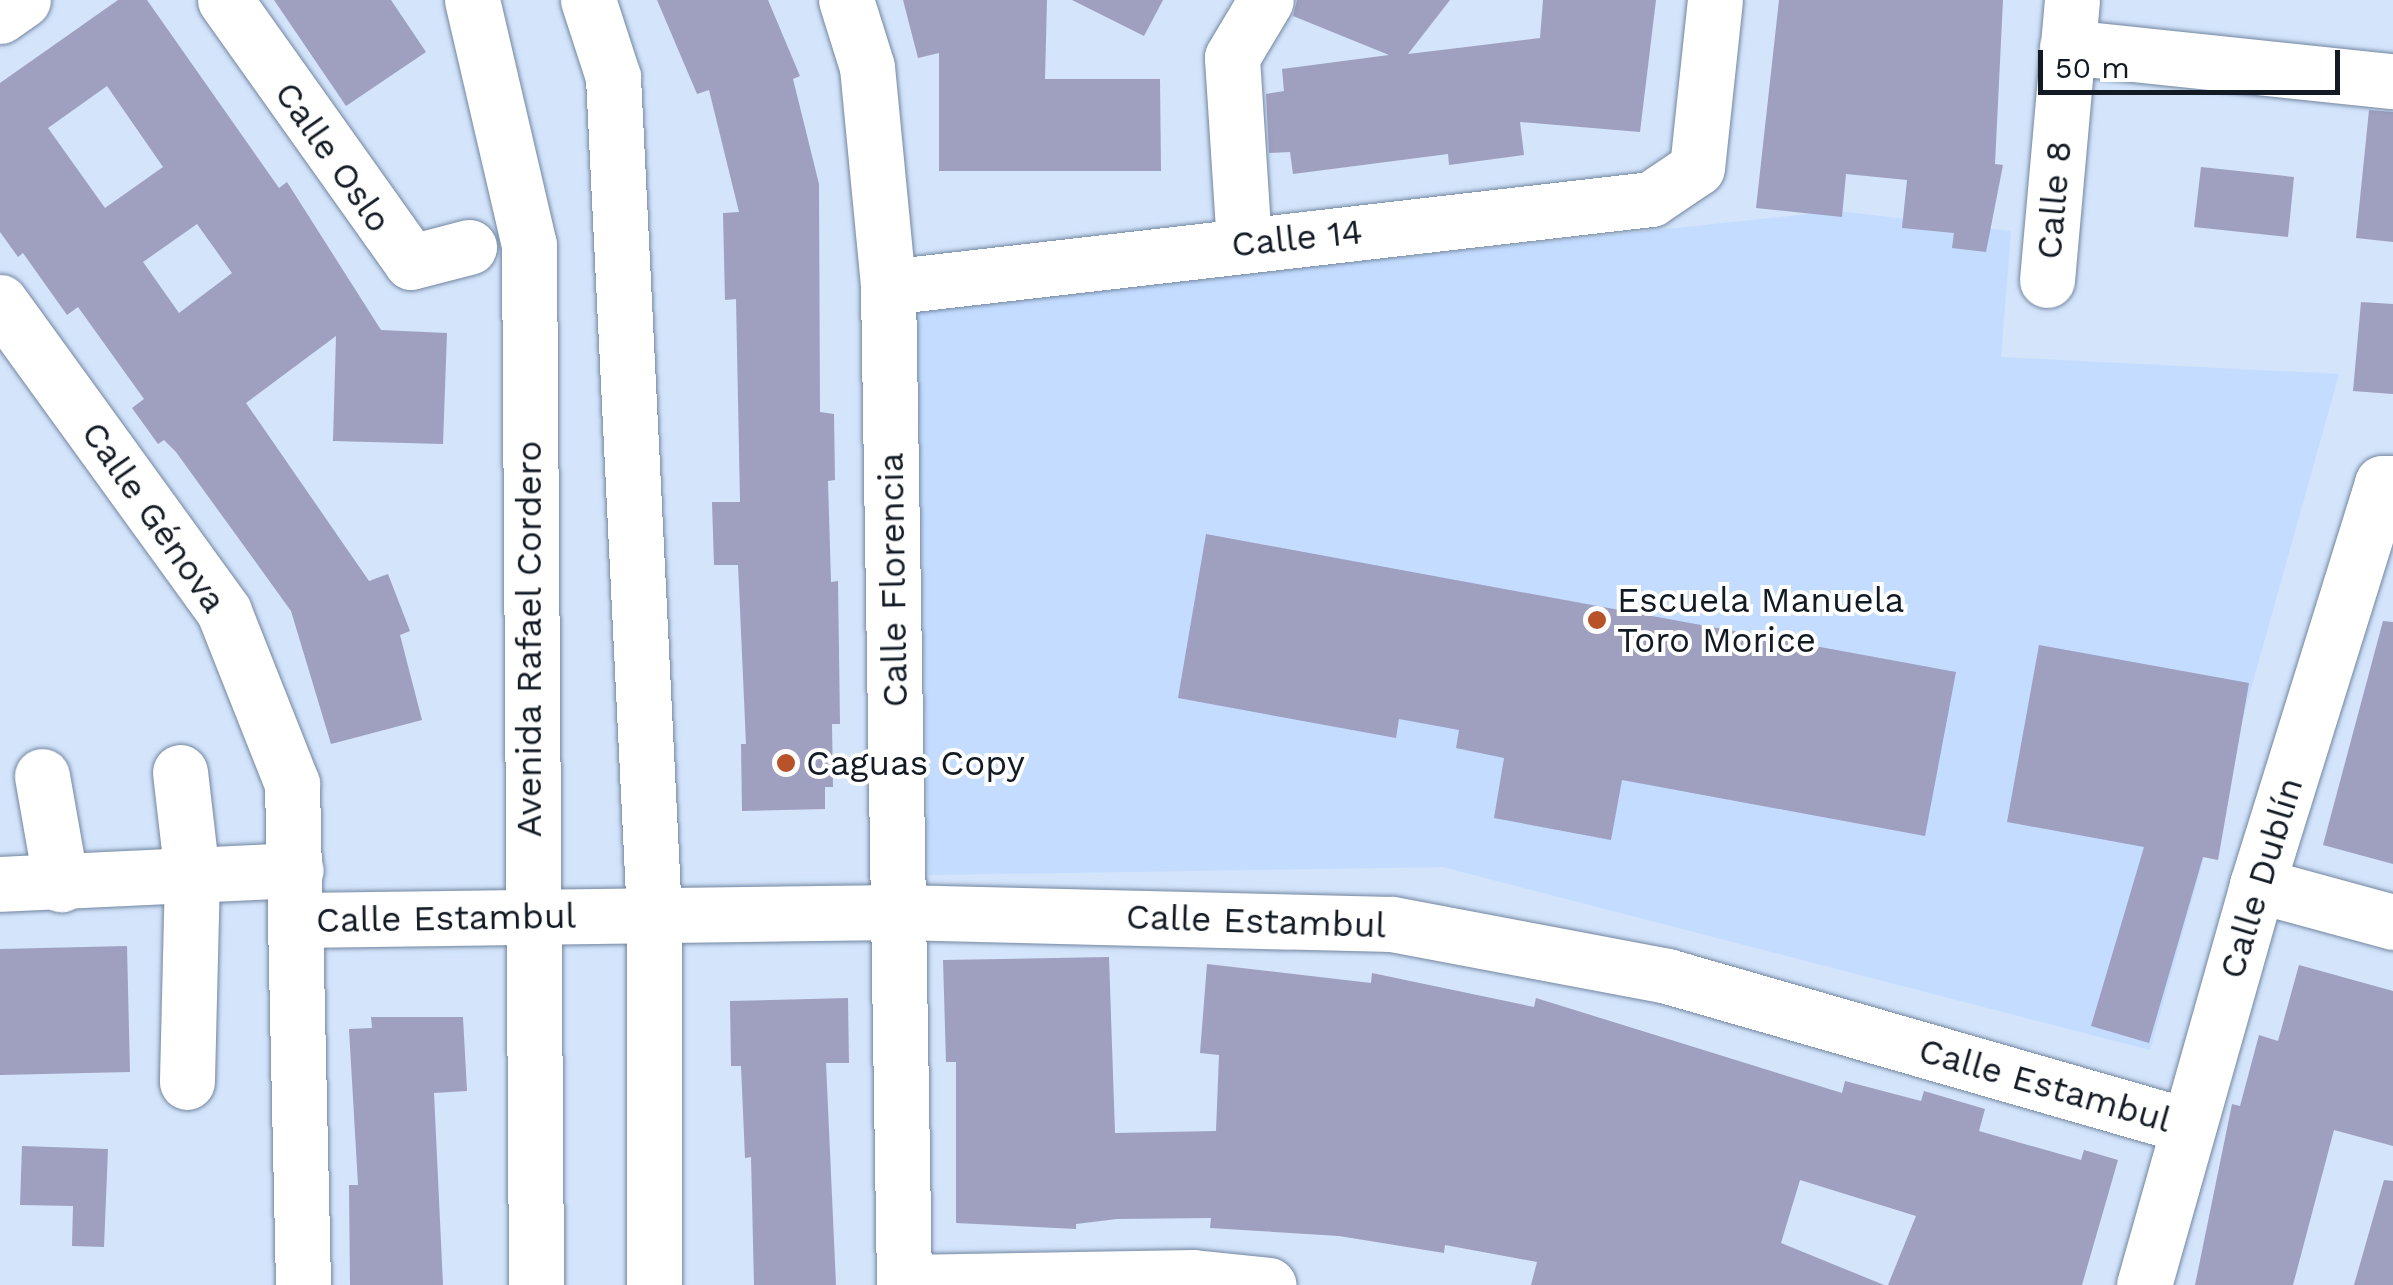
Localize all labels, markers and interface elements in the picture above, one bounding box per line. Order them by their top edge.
scale bar [2043,30,2346,92]
text: 50 m [2055,50,2130,85]
street label: Calle Oslo [266,74,400,240]
street label: Calle 8 [2028,139,2080,261]
street label: Calle 14 [1229,210,1365,266]
street label: Calle Génova [73,414,235,620]
street label: Avenida Rafael Cordero [508,440,550,838]
street label: Calle Florencia [870,452,916,708]
place label: Escuela Manuela Toro Morice [1617,579,1905,661]
marker: Escuela Manuela Toro Morice [1586,609,1608,631]
place label: Caguas Copy [806,742,1025,784]
marker: Caguas Copy [775,752,797,774]
street label: Calle Dublín [2211,772,2311,984]
street label: Calle Estambul [316,895,576,941]
street label: Calle Estambul [1125,895,1387,947]
street label: Calle Estambul [1914,1029,2176,1141]

